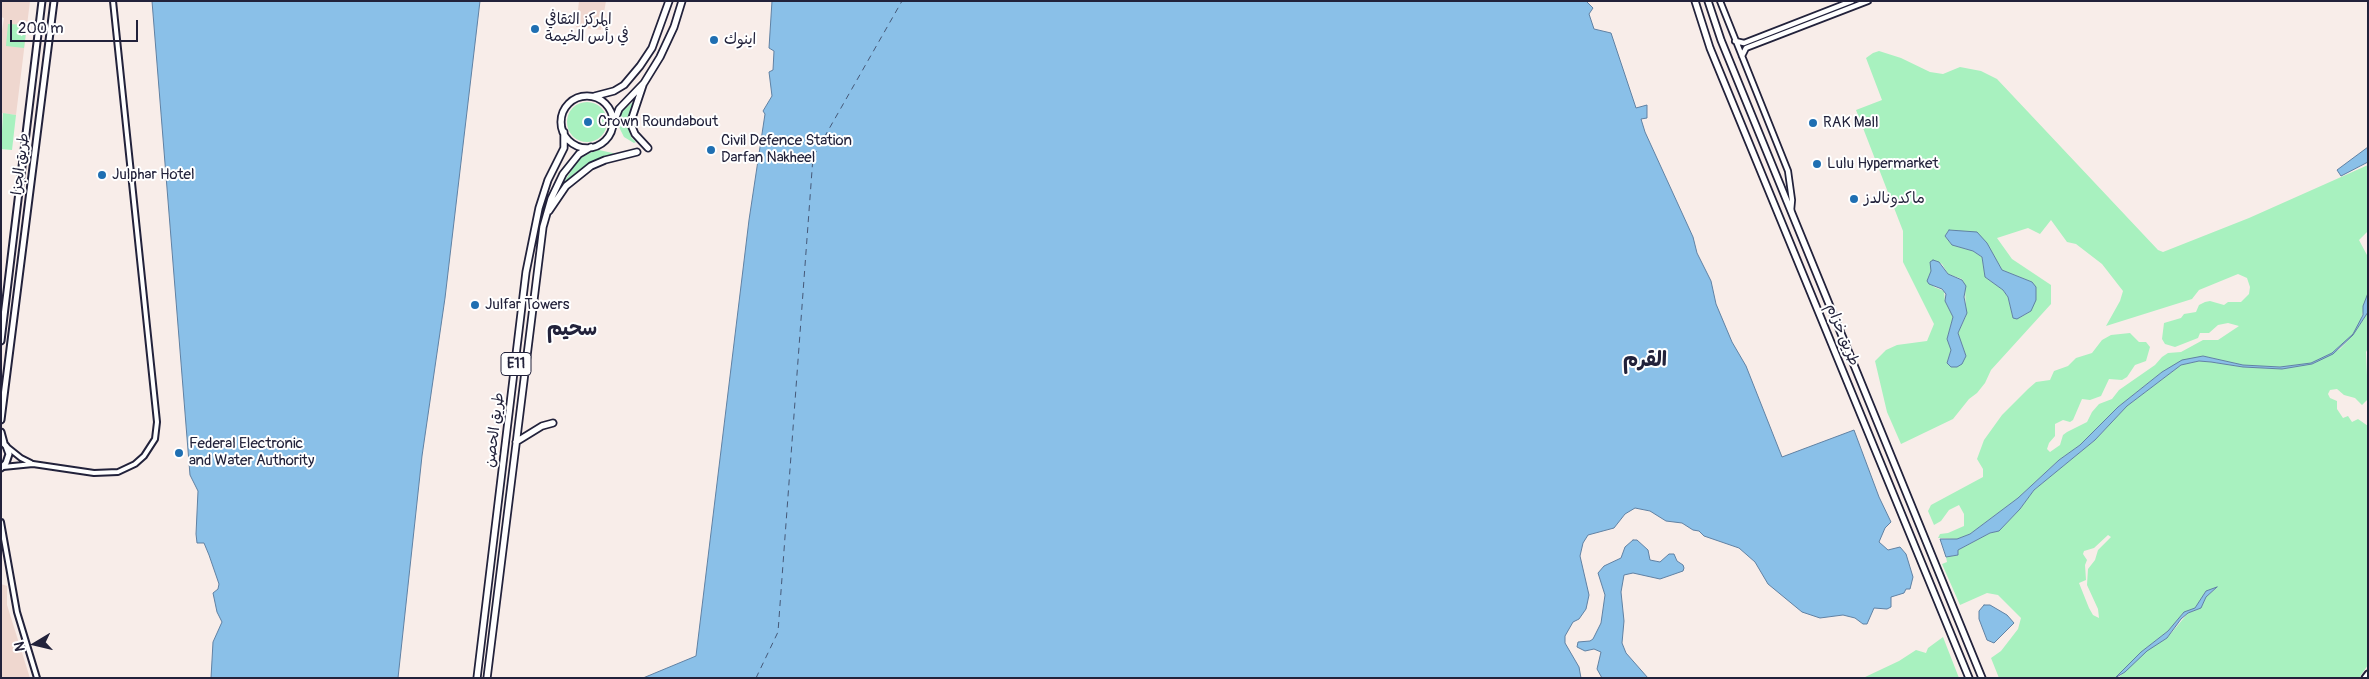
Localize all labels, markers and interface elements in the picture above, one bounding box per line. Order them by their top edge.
scale bar [12,10,140,42]
place label: المركز الثقافي في رأس الخيمة [545,11,629,46]
text: 200 m [18,19,63,38]
marker: المركز الثقافي في رأس الخيمة [529,23,541,35]
place label: اينوك [724,31,756,49]
marker: اينوك [708,34,720,46]
place label: Crown Roundabout [598,113,718,131]
place label: RAK Mall [1823,114,1879,132]
marker: Crown Roundabout [582,116,594,128]
marker: RAK Mall [1807,117,1819,129]
street label: طريق الجزا [8,132,34,196]
place label: Civil Defence Station Darfan Nakheel [721,132,852,167]
marker: Civil Defence Station Darfan Nakheel [705,144,717,156]
place label: Lulu Hypermarket [1827,155,1938,173]
marker: Lulu Hypermarket [1811,158,1823,170]
place label: Julphar Hotel [112,166,195,184]
marker: Julphar Hotel [96,169,108,181]
place label: ماكدونالدز [1864,190,1925,208]
marker: ماكدونالدز [1848,193,1860,205]
place label: Julfar Towers [485,296,570,314]
marker: Julfar Towers [469,299,481,311]
street label: طريق خزام [1821,301,1863,369]
district label: سحيم [547,318,597,342]
district label: القرم [1623,349,1667,373]
road number: E11 [501,352,531,376]
street label: طريق الحصن [481,391,509,469]
place label: Federal Electronic and Water Authority [189,435,314,470]
marker: Federal Electronic and Water Authority [173,447,185,459]
north arrow [10,619,60,669]
text: N [11,640,29,652]

